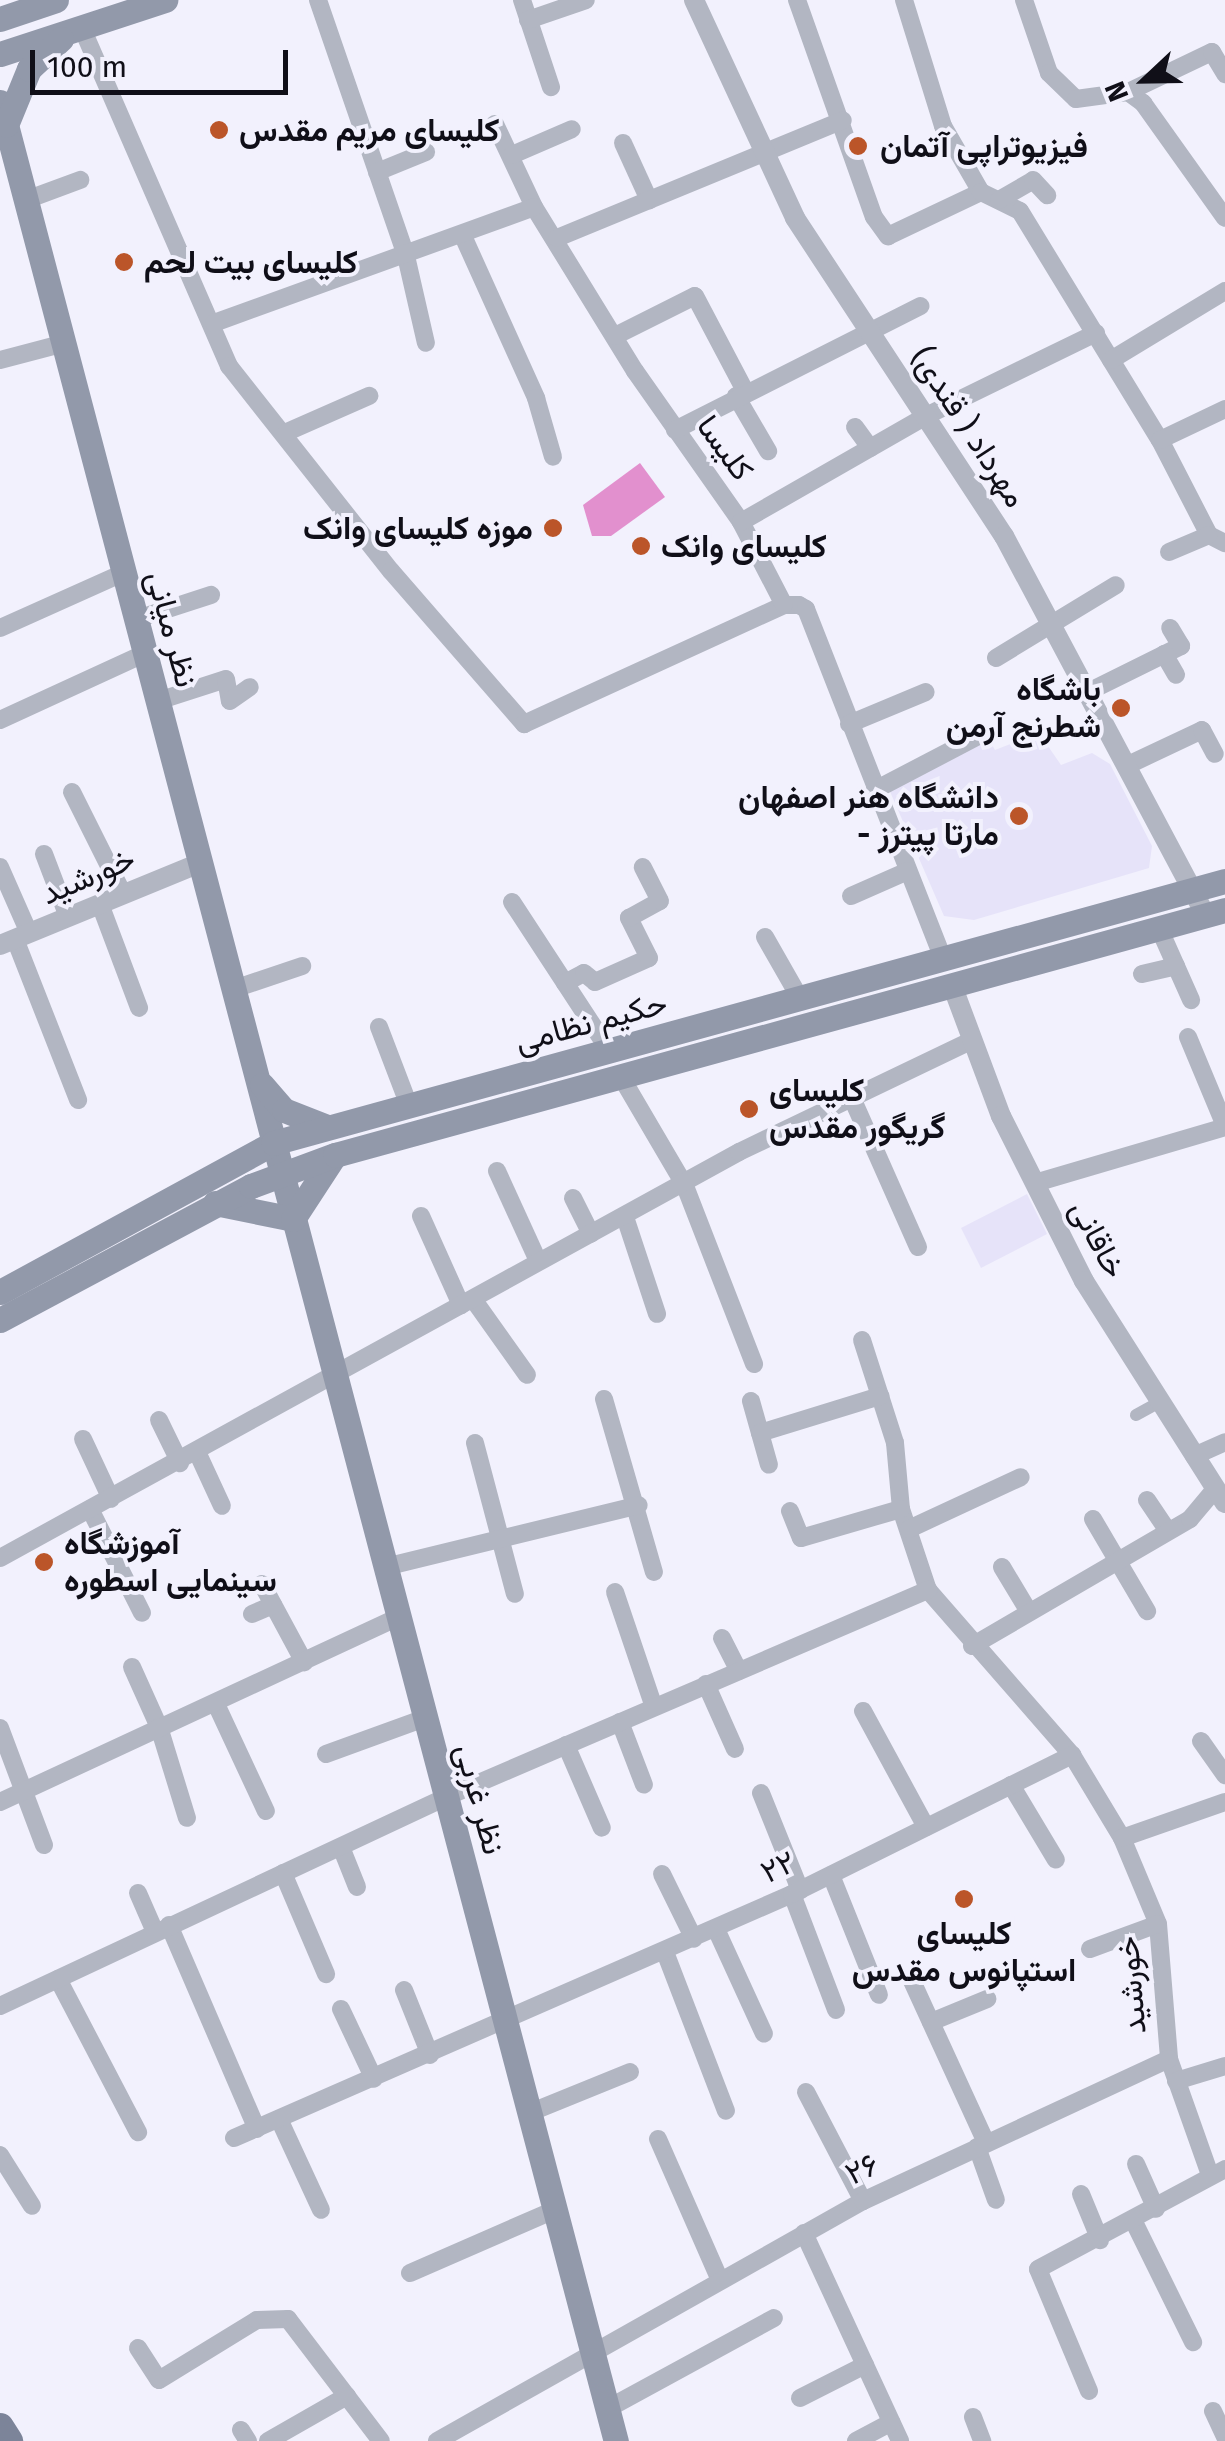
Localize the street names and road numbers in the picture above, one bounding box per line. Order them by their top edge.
street label: مهرداد ( قندی) [903,340,1035,514]
street label: کلیسا [688,408,762,488]
street label: نظر میانی [138,567,206,691]
street label: خورشید [35,839,141,913]
street label: حکیم نظامی [511,983,671,1061]
street label: خاقانی [1062,1193,1134,1285]
street label: نظر غربی [447,1739,513,1859]
street label: ۲۲ [755,1842,801,1892]
street label: خورشید [1108,1935,1154,2035]
street label: ۲۶ [839,2145,885,2193]

